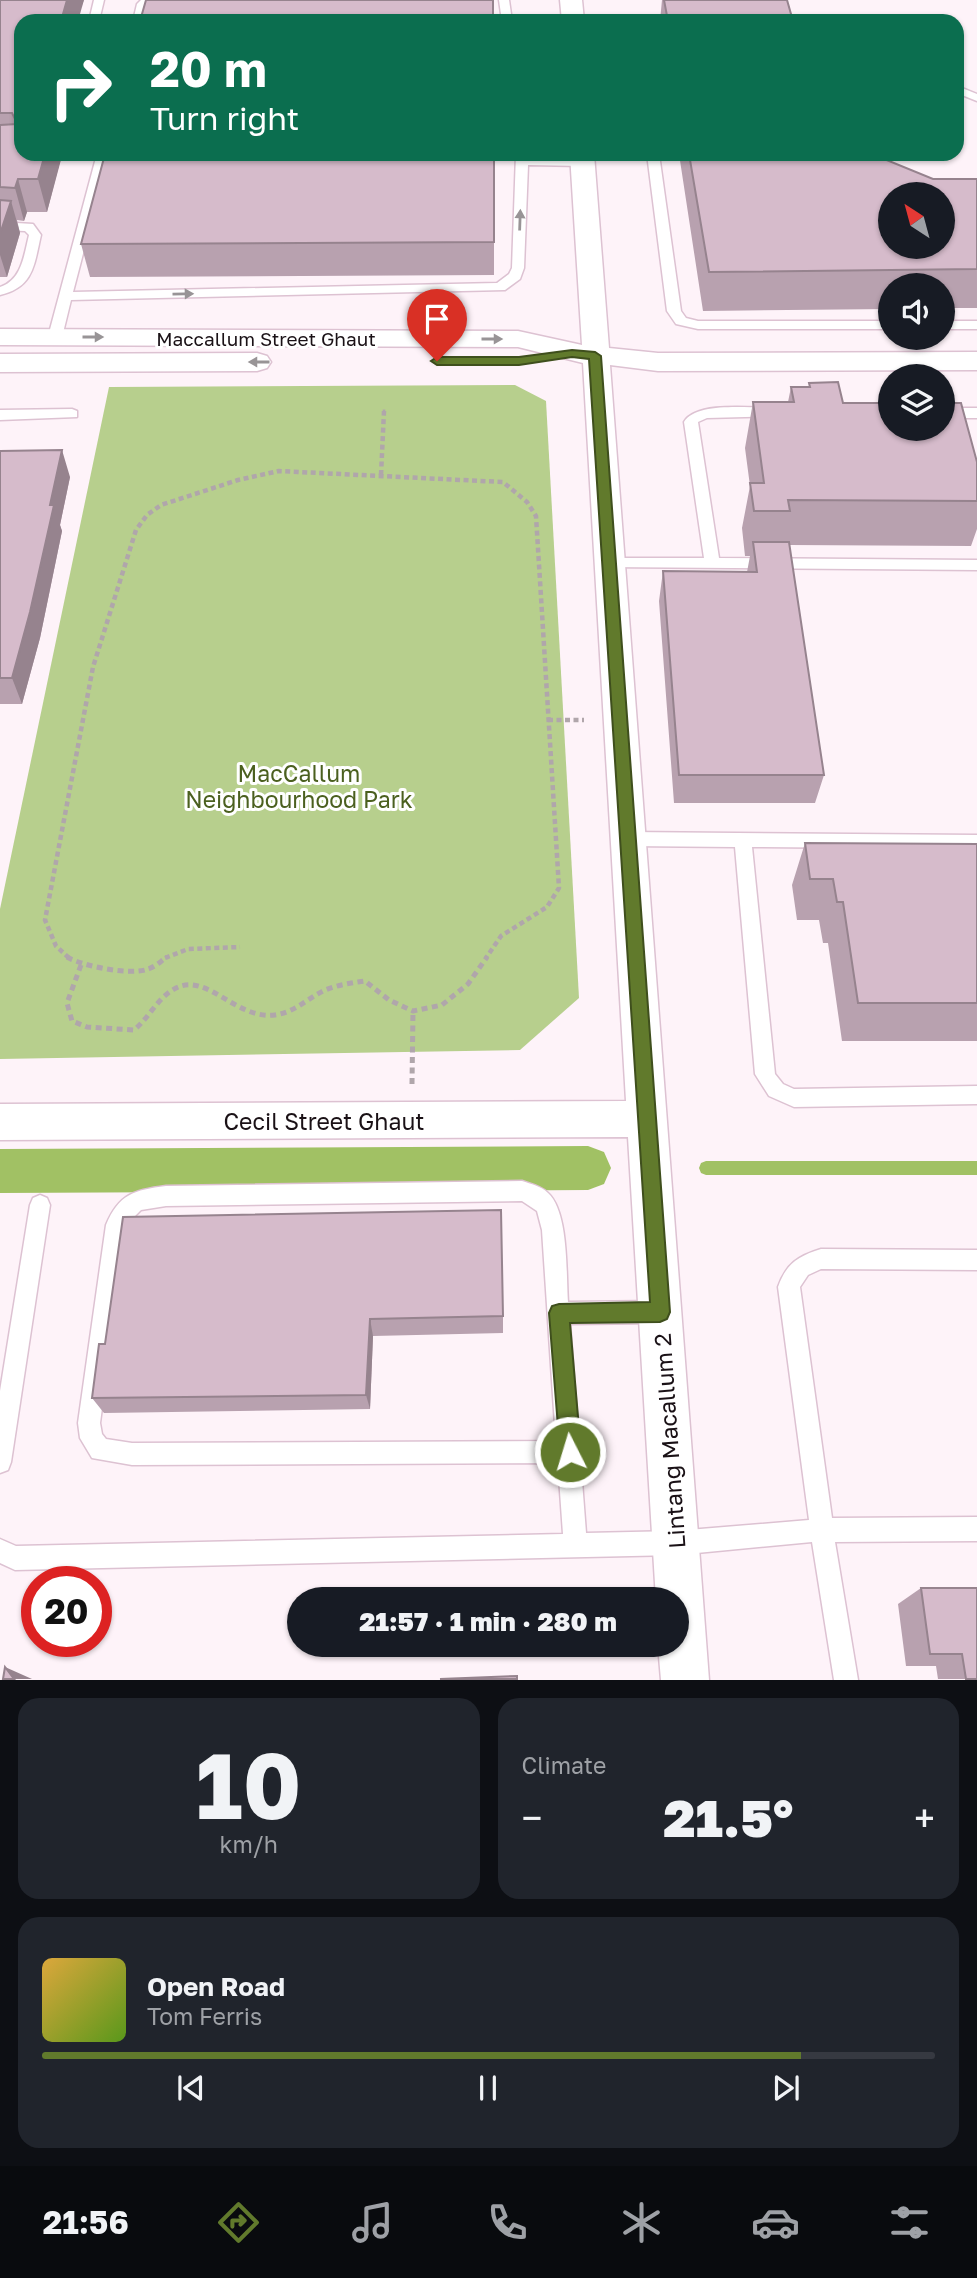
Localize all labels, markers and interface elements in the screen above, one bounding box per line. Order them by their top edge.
text: 20 m [150,39,267,98]
icon: right [35,42,126,133]
text: Turn right [150,99,299,137]
north arrow [878,182,956,259]
map controls [878,182,955,441]
one-way arrow [515,209,526,231]
button: sound [878,273,955,350]
one-way arrow [172,288,194,300]
pin [407,289,467,361]
icon: arrive [418,300,456,338]
street label: Maccallum Street Ghaut [156,327,376,350]
one-way arrow [82,331,104,343]
one-way arrow [481,333,503,344]
one-way arrow [248,356,270,368]
button: layers [878,364,955,441]
park label: MacCallum Neighbourhood Park [185,759,413,813]
street label: Cecil Street Ghaut [223,1107,425,1135]
street label: Lintang Macallum 2 [648,1332,690,1550]
position arrow [533,1415,607,1489]
speed limit sign: 20 [21,1566,112,1657]
text: 21:57 · 1 min · 280 m [359,1606,617,1637]
text: 10 [196,1730,302,1839]
text: Climate [522,1751,606,1779]
text: 21.5° [663,1786,793,1848]
text: − [522,1795,542,1840]
text: + [914,1795,935,1840]
text: km/h [219,1830,278,1858]
text: Open Road [147,1971,285,2002]
text: Tom Ferris [147,2002,262,2030]
icon: previous [172,2069,210,2107]
icon: pause [469,2069,507,2107]
icon: next [767,2069,805,2107]
icon: directions [214,2198,263,2247]
icon: music [348,2198,397,2247]
icon: phone [483,2198,532,2247]
icon: climate [617,2198,666,2247]
icon: car [751,2198,800,2247]
icon: filters [885,2198,934,2247]
text: 21:56 [43,2203,129,2241]

